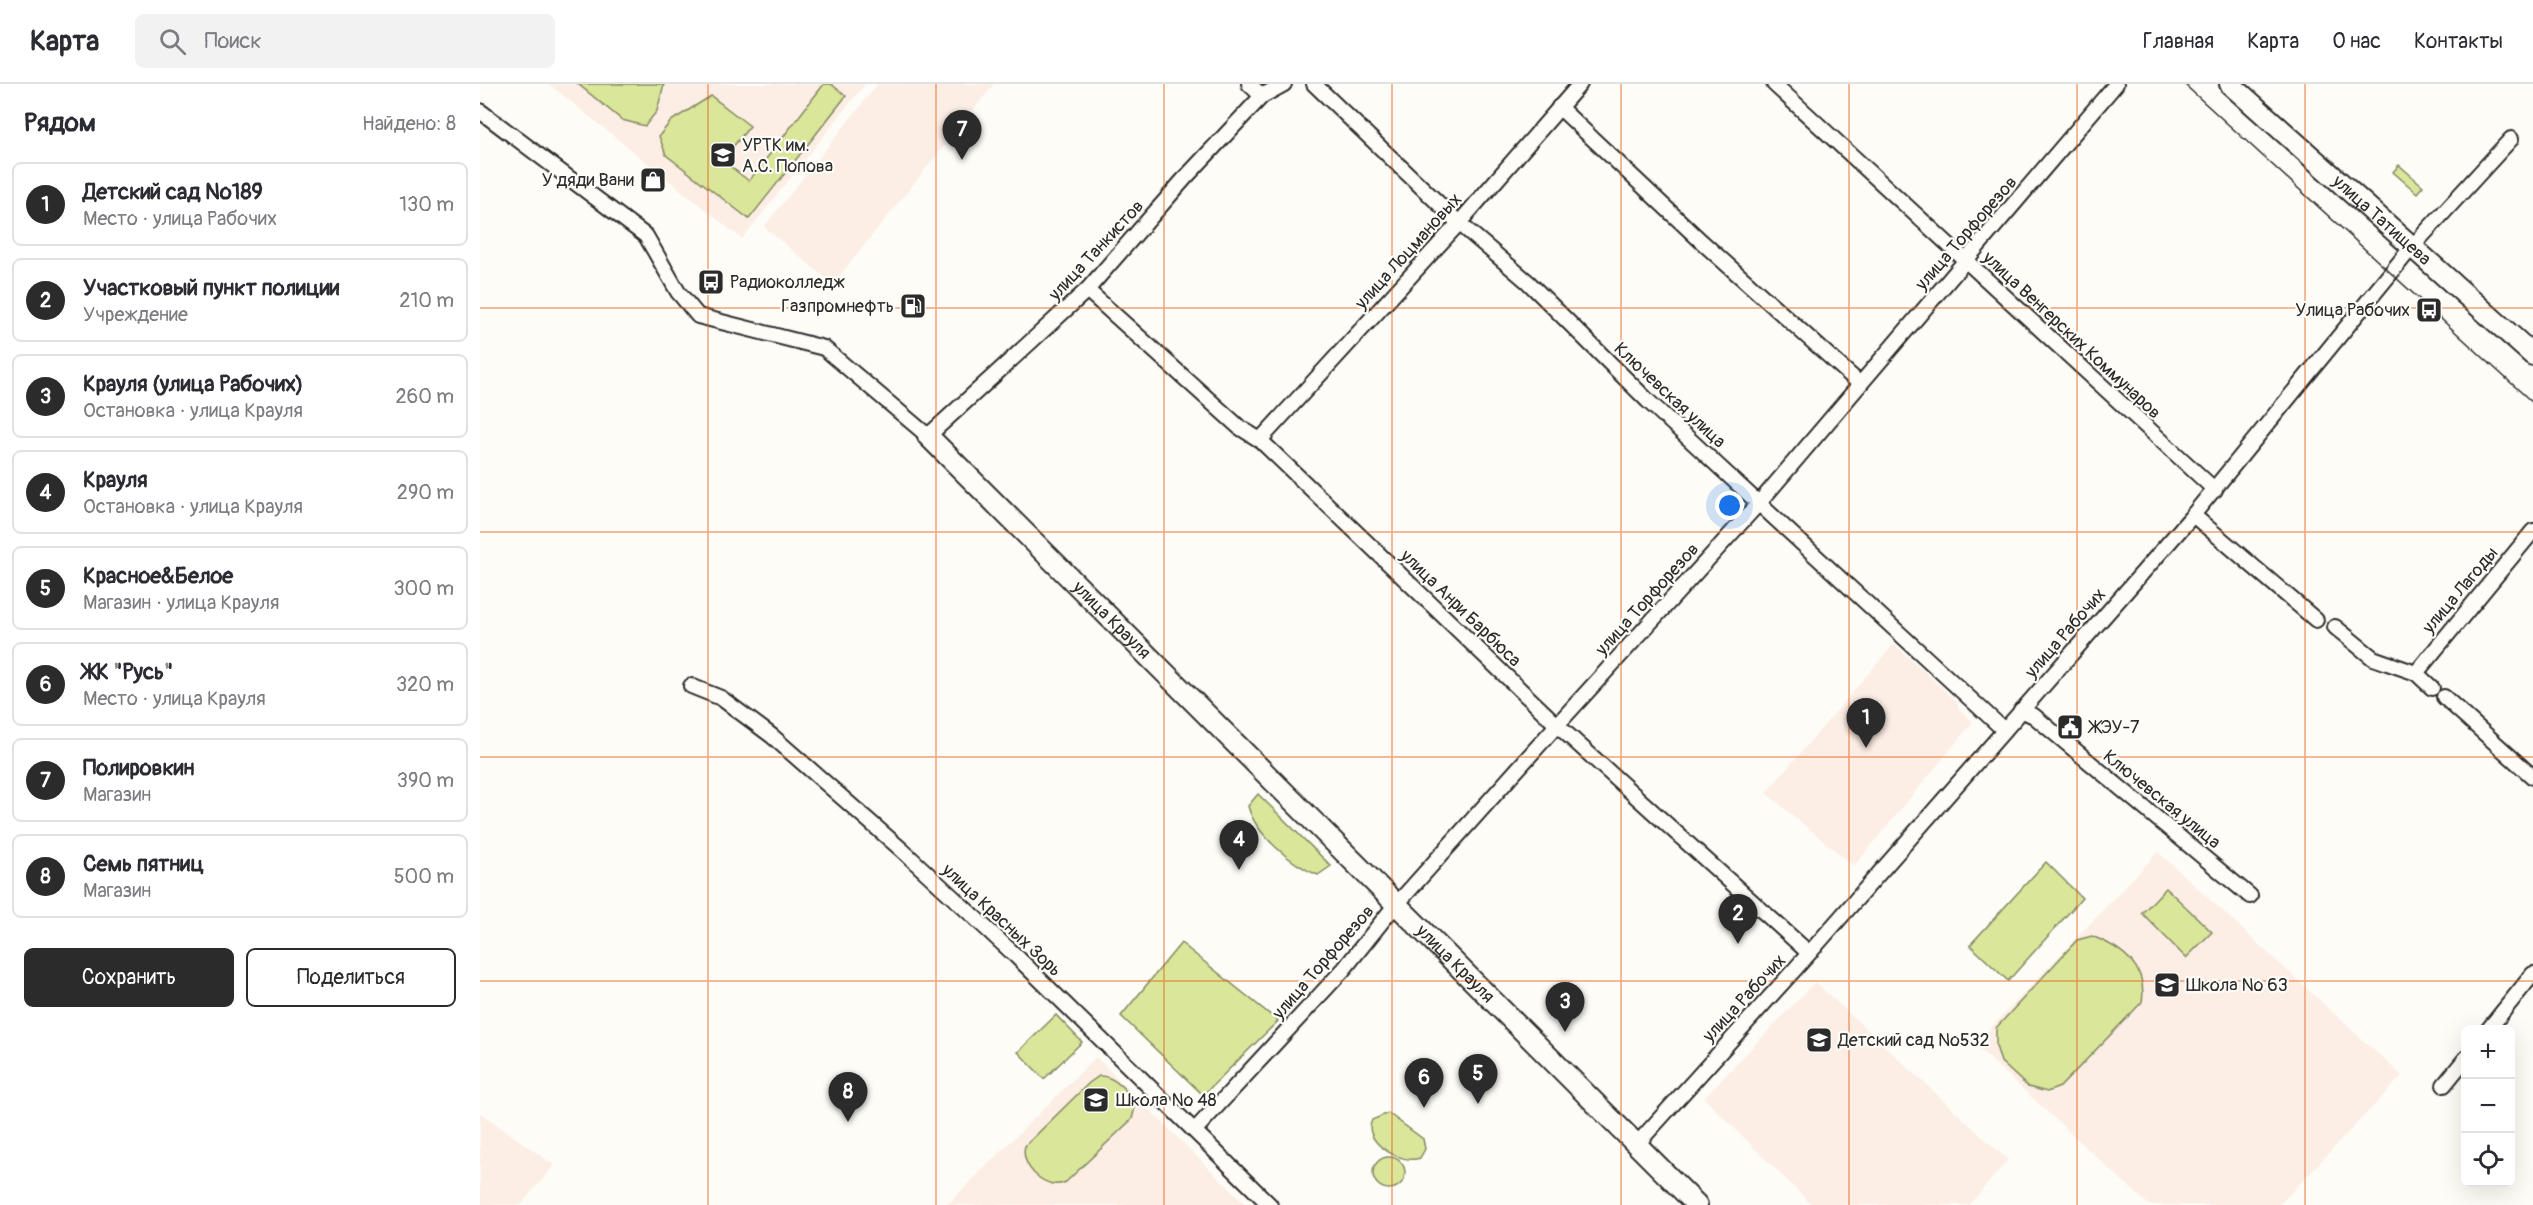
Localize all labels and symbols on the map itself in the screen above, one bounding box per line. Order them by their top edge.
pin: 7 [942,110,982,160]
place label: УРТК им. А.С. Попова [742,134,833,178]
school or university icon: УРТК им. А.С. Попова [708,140,738,170]
shop icon: У дяди Вани [638,165,668,195]
place label: У дяди Вани [542,169,634,192]
street label: улица Татищева [2327,170,2436,271]
street label: улица Торфорезов [1910,172,2022,296]
street label: улица Лоцмановых [1349,188,1467,315]
street label: улица Танкистов [1043,195,1149,306]
street label: улица Венгерских Коммунаров [1977,246,2166,424]
bus stop icon: Радиоколледж [696,267,726,297]
place label: Радиоколледж [730,271,845,294]
fuel station icon: Газпромнефть [898,291,928,321]
place label: Газпромнефть [781,295,894,318]
bus stop icon: Улица Рабочих [2414,295,2444,325]
place label: Улица Рабочих [2295,299,2410,322]
street label: Ключевская улица [1609,338,1730,453]
your location [1715,491,1744,520]
street label: улица Торфорезов [1590,538,1704,661]
street label: улица Лагоды [2417,542,2503,639]
street label: улица Анри Барбюса [1395,544,1526,672]
street label: улица Крауля [1067,575,1156,664]
street label: улица Рабочих [2019,584,2111,684]
pin: 1 [1846,698,1886,748]
public building icon: ЖЭУ-7 [2055,712,2085,742]
place label: ЖЭУ-7 [2087,716,2140,739]
street label: Ключевская улица [2098,745,2225,854]
pin: 4 [1220,820,1258,870]
street label: улица Красных Зорь [936,858,1066,982]
pin: 2 [1718,894,1758,944]
street label: улица Торфорезов [1267,901,1379,1025]
street label: улица Крауля [1410,919,1499,1008]
street label: улица Рабочих [1697,950,1791,1048]
school or university icon: Школа № 63 [2152,970,2182,1000]
place label: Школа № 63 [2186,974,2288,997]
pin: 3 [1546,982,1584,1032]
school or university icon: Детский сад №532 [1804,1025,1834,1055]
place label: Детский сад №532 [1837,1029,1990,1052]
pin: 5 [1458,1054,1498,1104]
pin: 6 [1404,1058,1444,1108]
pin: 8 [828,1072,868,1122]
school or university icon: Школа № 48 [1081,1085,1111,1115]
place label: Школа № 48 [1116,1089,1217,1112]

